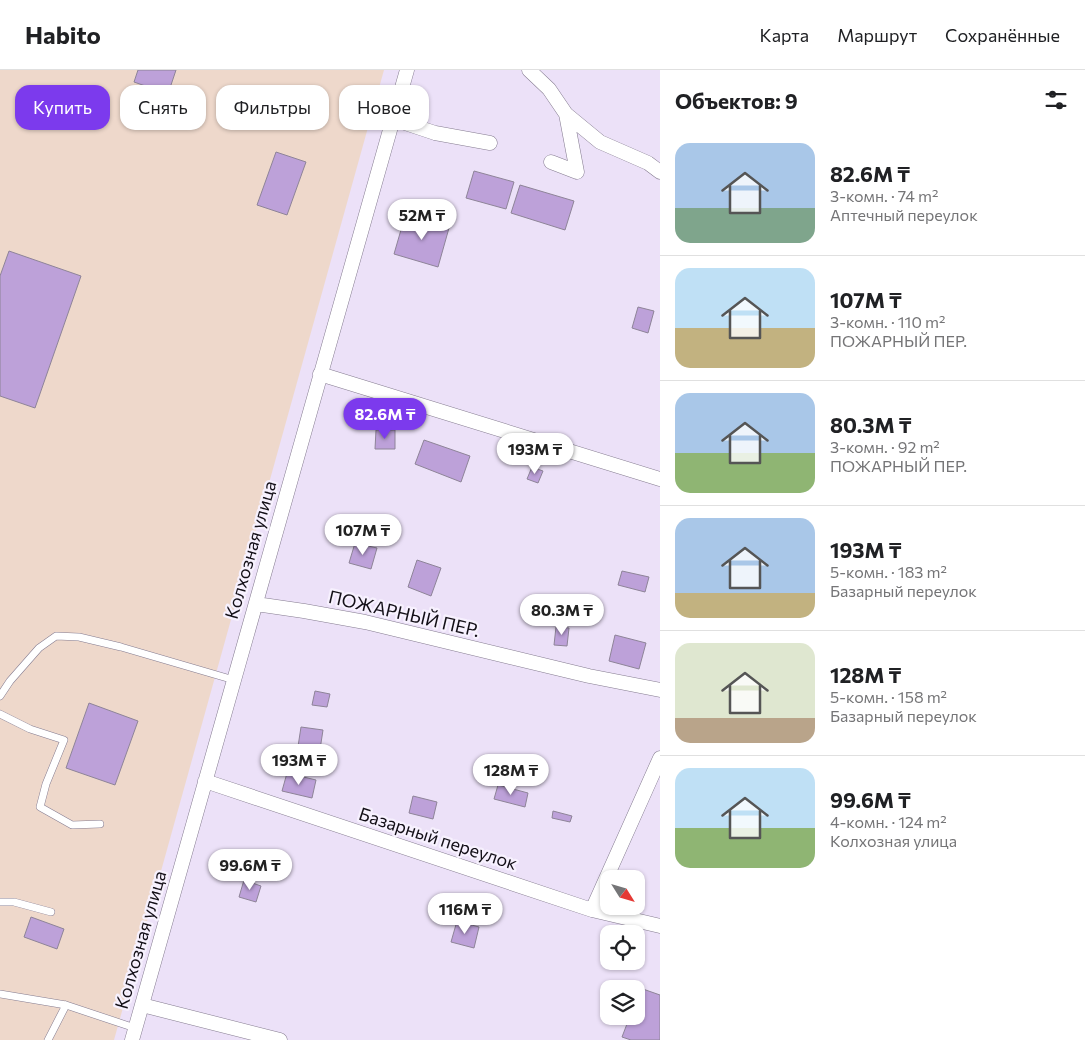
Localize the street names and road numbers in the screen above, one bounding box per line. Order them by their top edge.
street label: Колхозная улица [220,478,280,621]
street label: ПОЖАРНЫЙ ПЕР. [327,585,482,641]
street label: Базарный переулок [356,802,521,874]
street label: Колхозная улица [110,868,170,1011]

